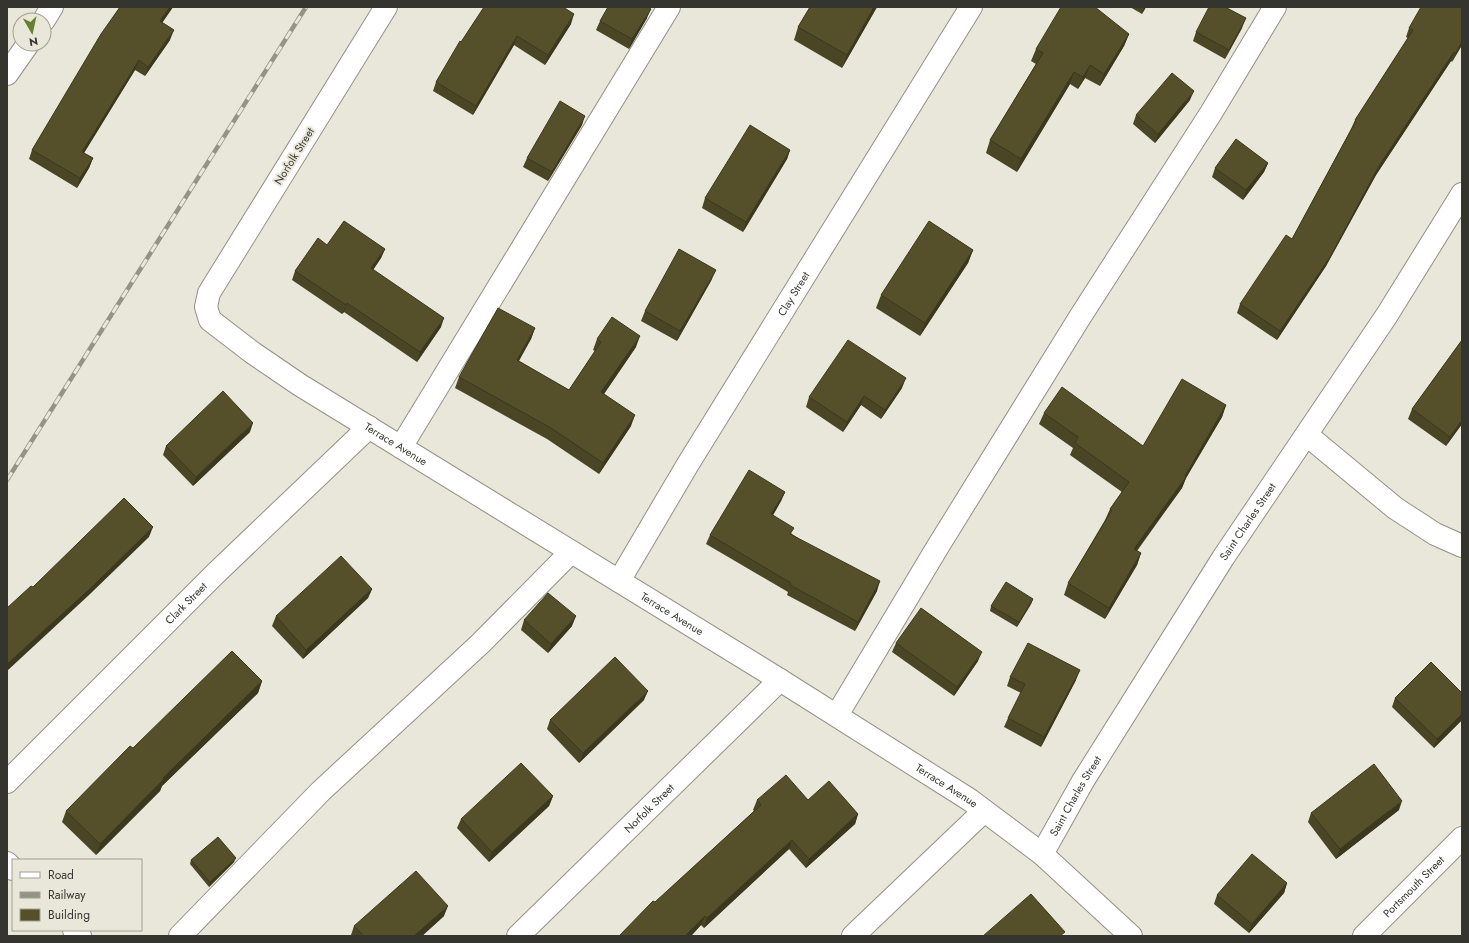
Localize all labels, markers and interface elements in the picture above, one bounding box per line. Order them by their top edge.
north arrow [12,12,52,52]
text: N [28,33,39,50]
street label: Norfolk Street [270,124,318,188]
street label: Clay Street [773,268,813,319]
street label: Terrace Avenue [362,419,431,470]
street label: Saint Charles Street [1216,479,1280,564]
street label: Clark Street [161,578,211,628]
street label: Terrace Avenue [638,588,707,639]
street label: Saint Charles Street [1046,752,1105,839]
street label: Terrace Avenue [912,760,982,811]
street label: Norfolk Street [620,780,678,836]
street label: Portsmouth Street [1379,852,1448,921]
legend [12,859,142,931]
text: Road [48,866,74,884]
text: Railway [48,886,86,904]
text: Building [48,906,90,924]

